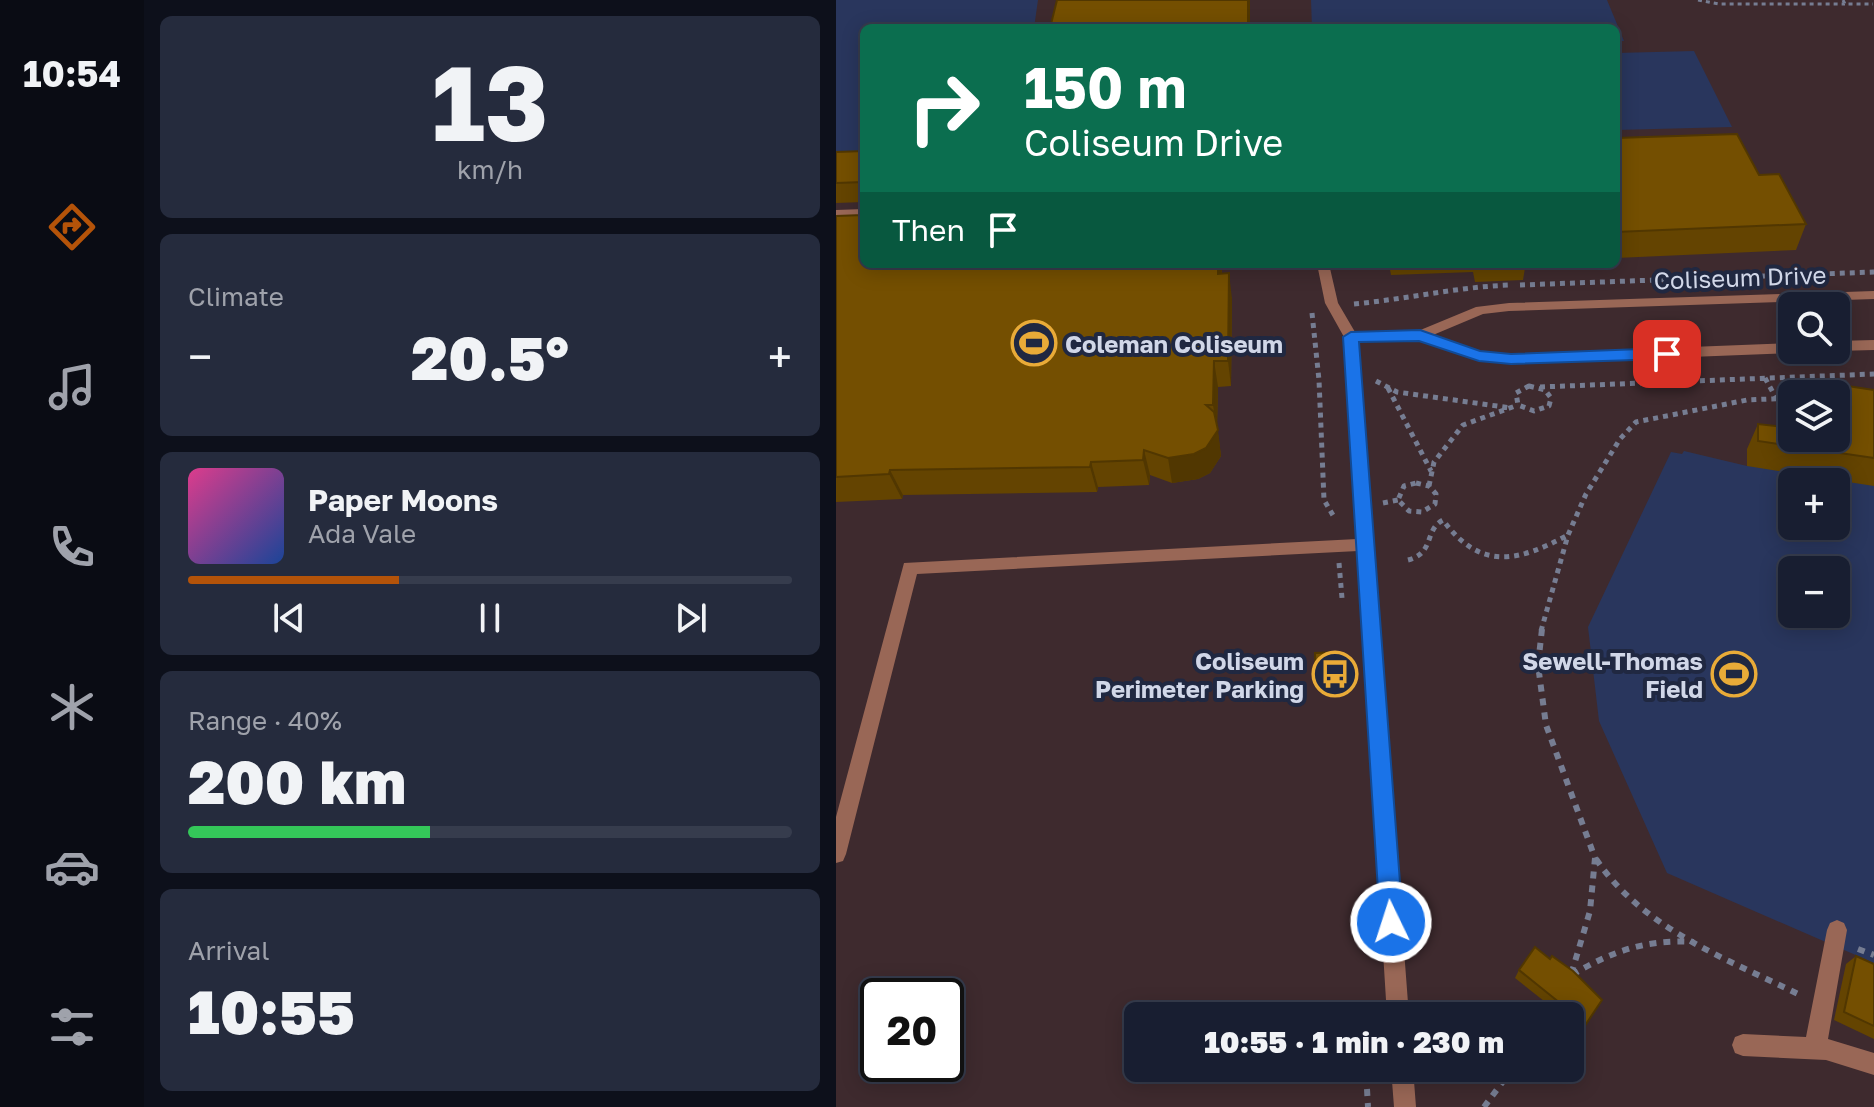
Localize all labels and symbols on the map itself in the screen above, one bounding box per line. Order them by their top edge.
street label: Coliseum Drive [1653,259,1827,295]
sports icon: Coleman Coliseum [1010,319,1058,367]
pin [1633,320,1701,388]
place label: Coleman Coliseum [1065,329,1283,358]
place label: Coliseum Perimeter Parking [1095,646,1304,703]
place label: Sewell-Thomas Field [1522,646,1703,703]
bus stop icon: Coliseum Perimeter Parking [1311,650,1359,698]
sports icon: Sewell-Thomas Field [1710,650,1758,698]
position arrow [1349,880,1433,964]
speed limit sign: 20 [860,978,964,1082]

